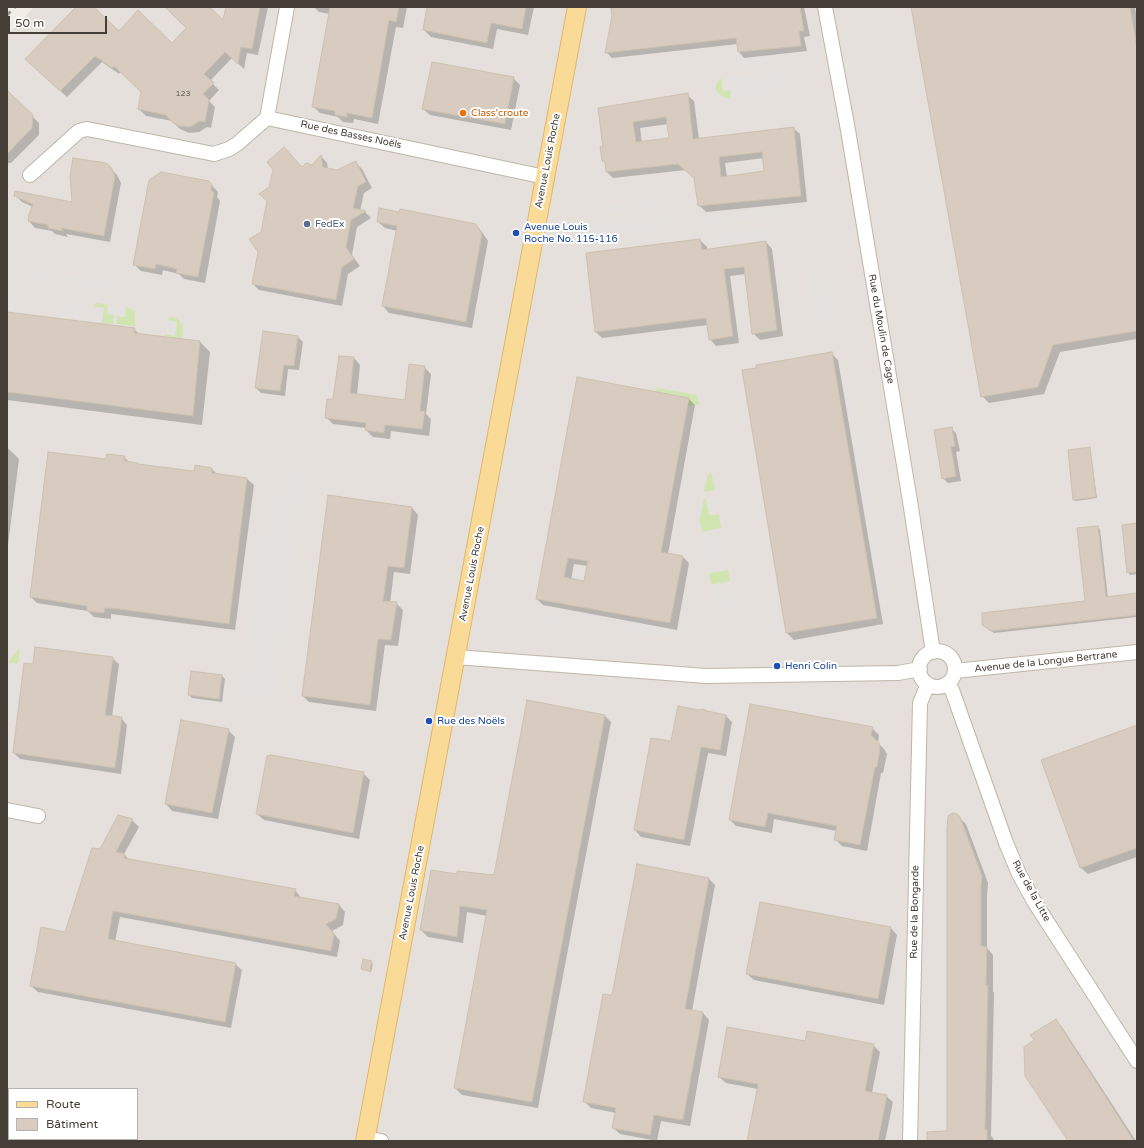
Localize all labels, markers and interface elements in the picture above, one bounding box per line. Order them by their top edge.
scale bar [10,8,109,34]
text: 50 m [15,16,44,30]
house number: 123 [175,89,191,99]
place label: Class'croute [471,107,528,119]
marker: Class'croute [458,108,468,118]
street label: Avenue Louis Roche [533,112,563,210]
street label: Rue des Basses Noëls [299,118,403,152]
place label: FedEx [315,218,344,230]
marker: FedEx [302,219,312,229]
place label: Avenue Louis Roche No. 115-116 [524,221,618,244]
marker: Avenue Louis Roche No. 115-116 [511,228,521,238]
street label: Rue du Moulin de Cage [865,273,897,385]
street label: Avenue Louis Roche [457,525,487,623]
street label: Avenue de la Longue Bertrane [974,649,1118,675]
place label: Henri Colin [785,660,837,672]
marker: Henri Colin [772,661,782,671]
place label: Rue des Noëls [437,715,505,727]
marker: Rue des Noëls [424,716,434,726]
street label: Avenue Louis Roche [397,844,427,942]
street label: Rue de la Litte [1009,858,1053,924]
street label: Rue de la Bongarde [908,865,922,959]
legend [8,1088,138,1140]
text: Route [46,1097,80,1111]
text: Bâtiment [46,1117,98,1131]

